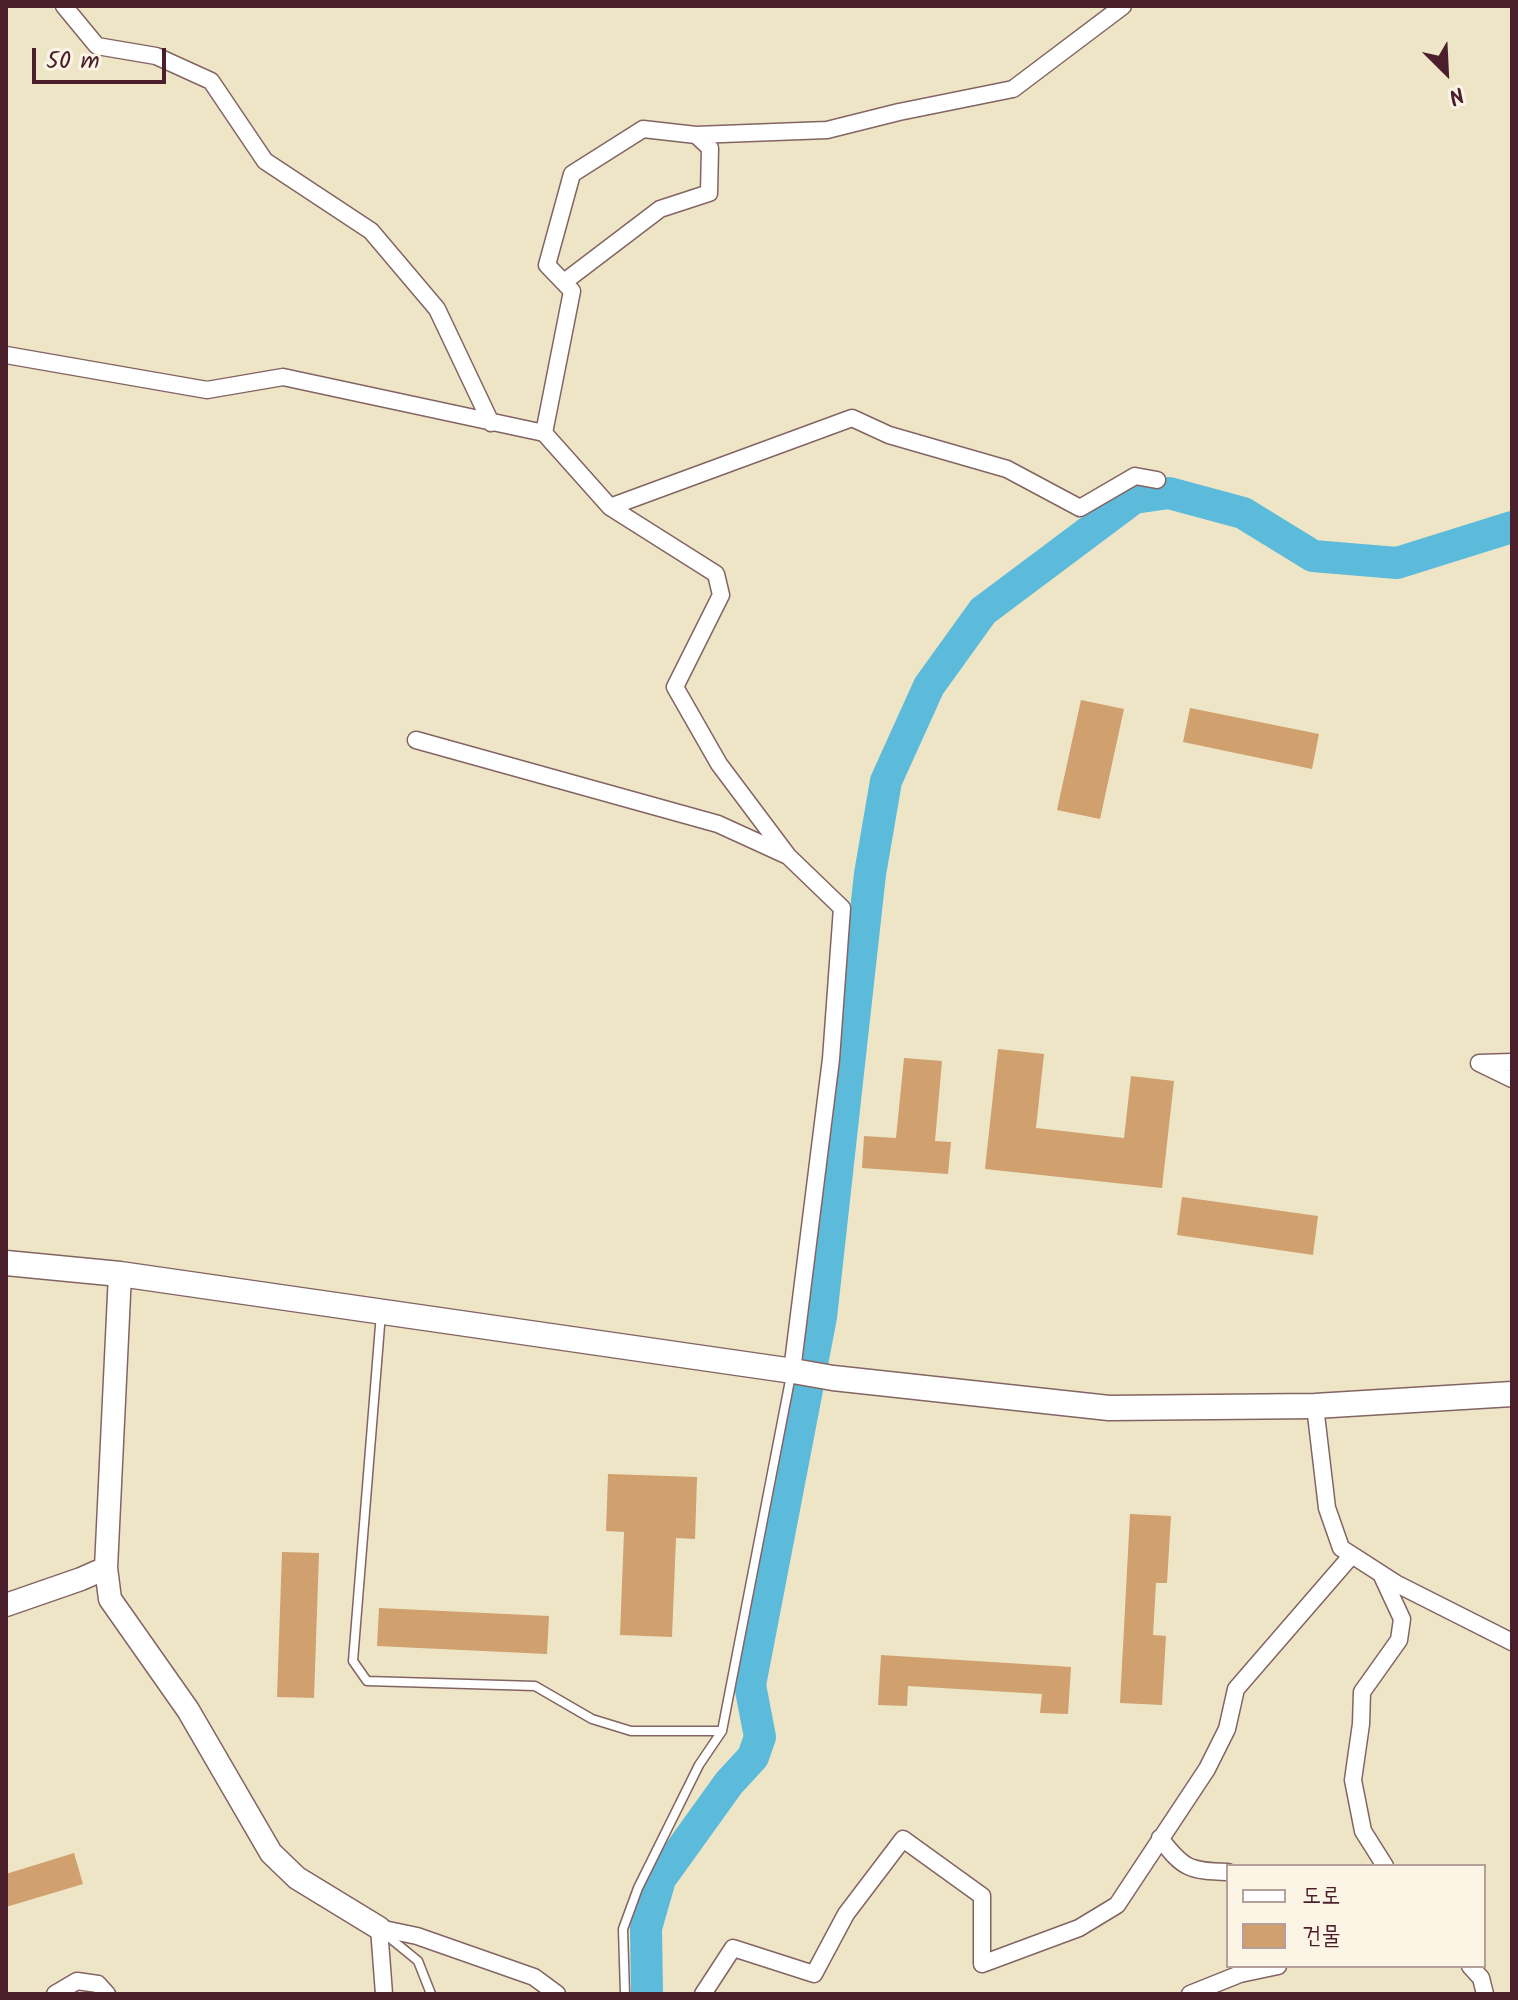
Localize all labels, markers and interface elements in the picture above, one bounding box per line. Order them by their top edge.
scale bar [36,32,170,82]
north arrow [1406,32,1486,112]
text: 50 m [46,42,100,81]
text: N [1443,76,1469,113]
legend [1226,1864,1486,1968]
text: 도로 [1302,1877,1341,1916]
text: 건물 [1302,1917,1341,1956]

